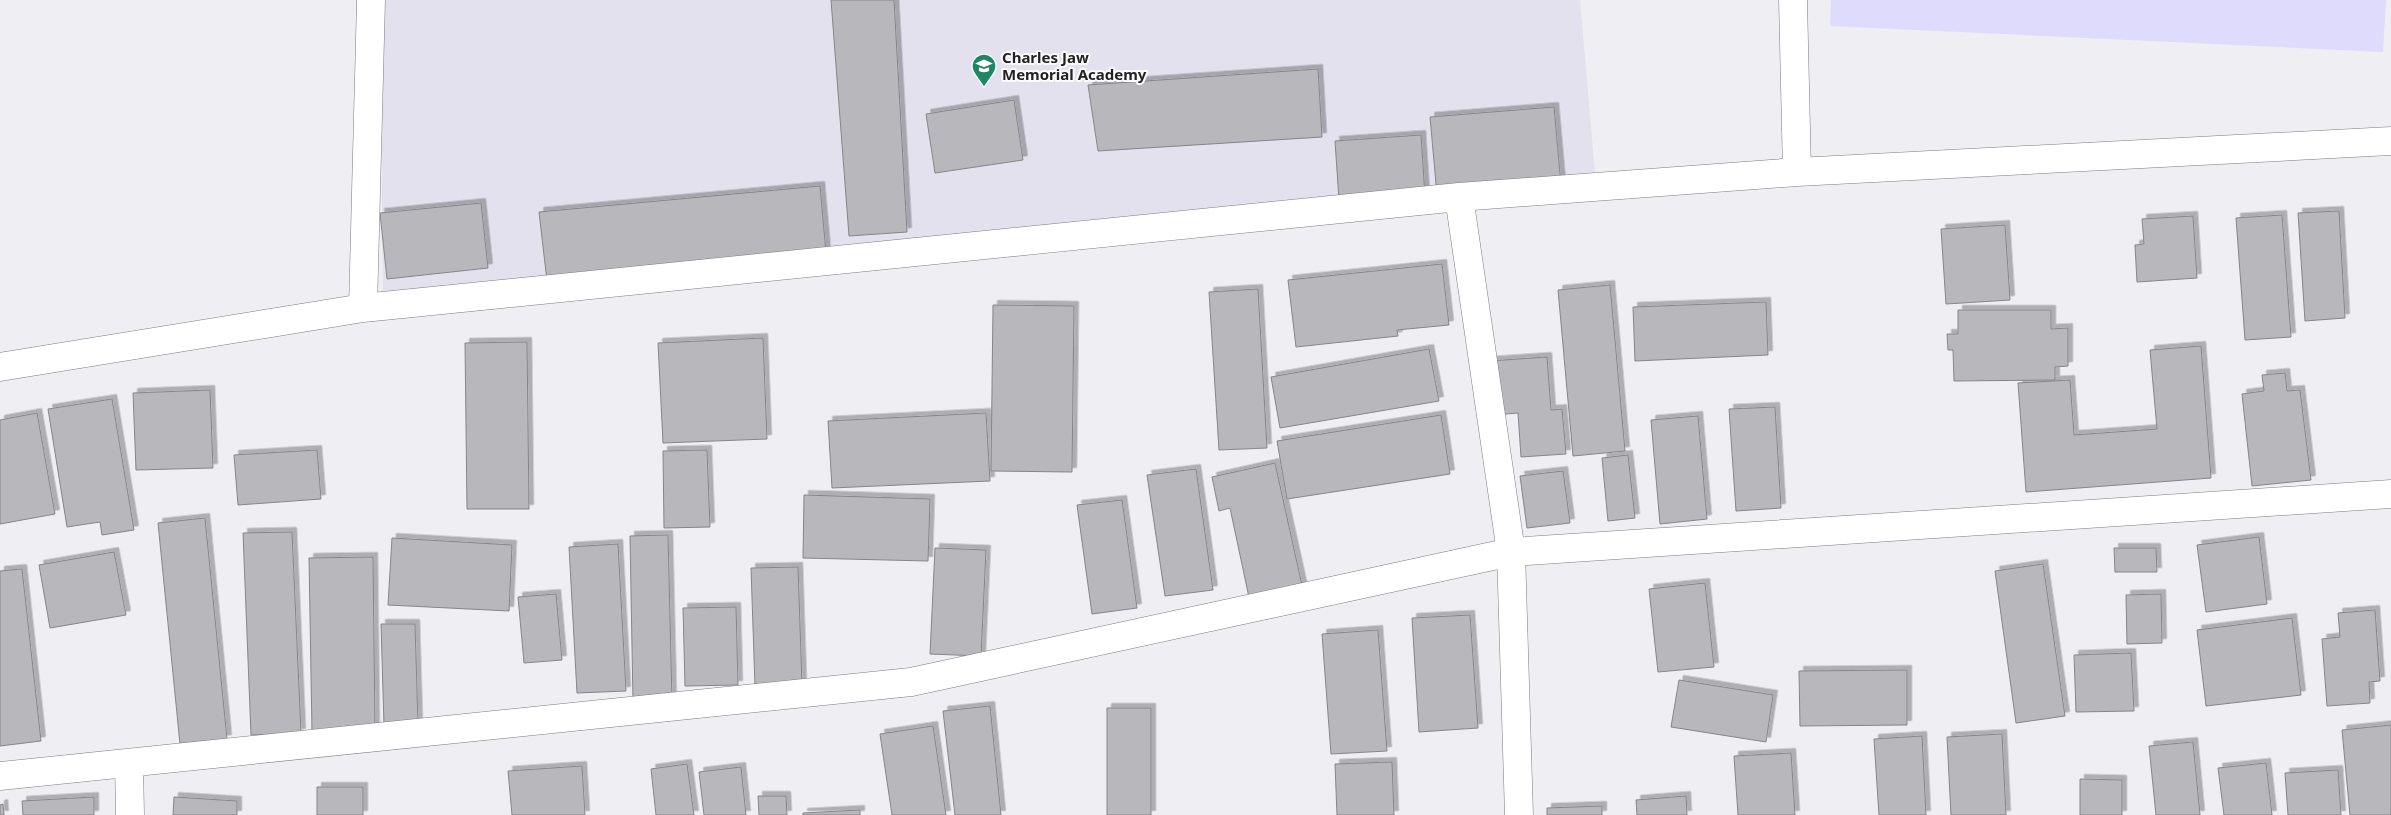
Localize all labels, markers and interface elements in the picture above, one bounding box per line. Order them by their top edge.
place label: Charles Jaw Memorial Academy [1002,47,1147,84]
school or university icon: Charles Jaw Memorial Academy [971,53,997,87]

